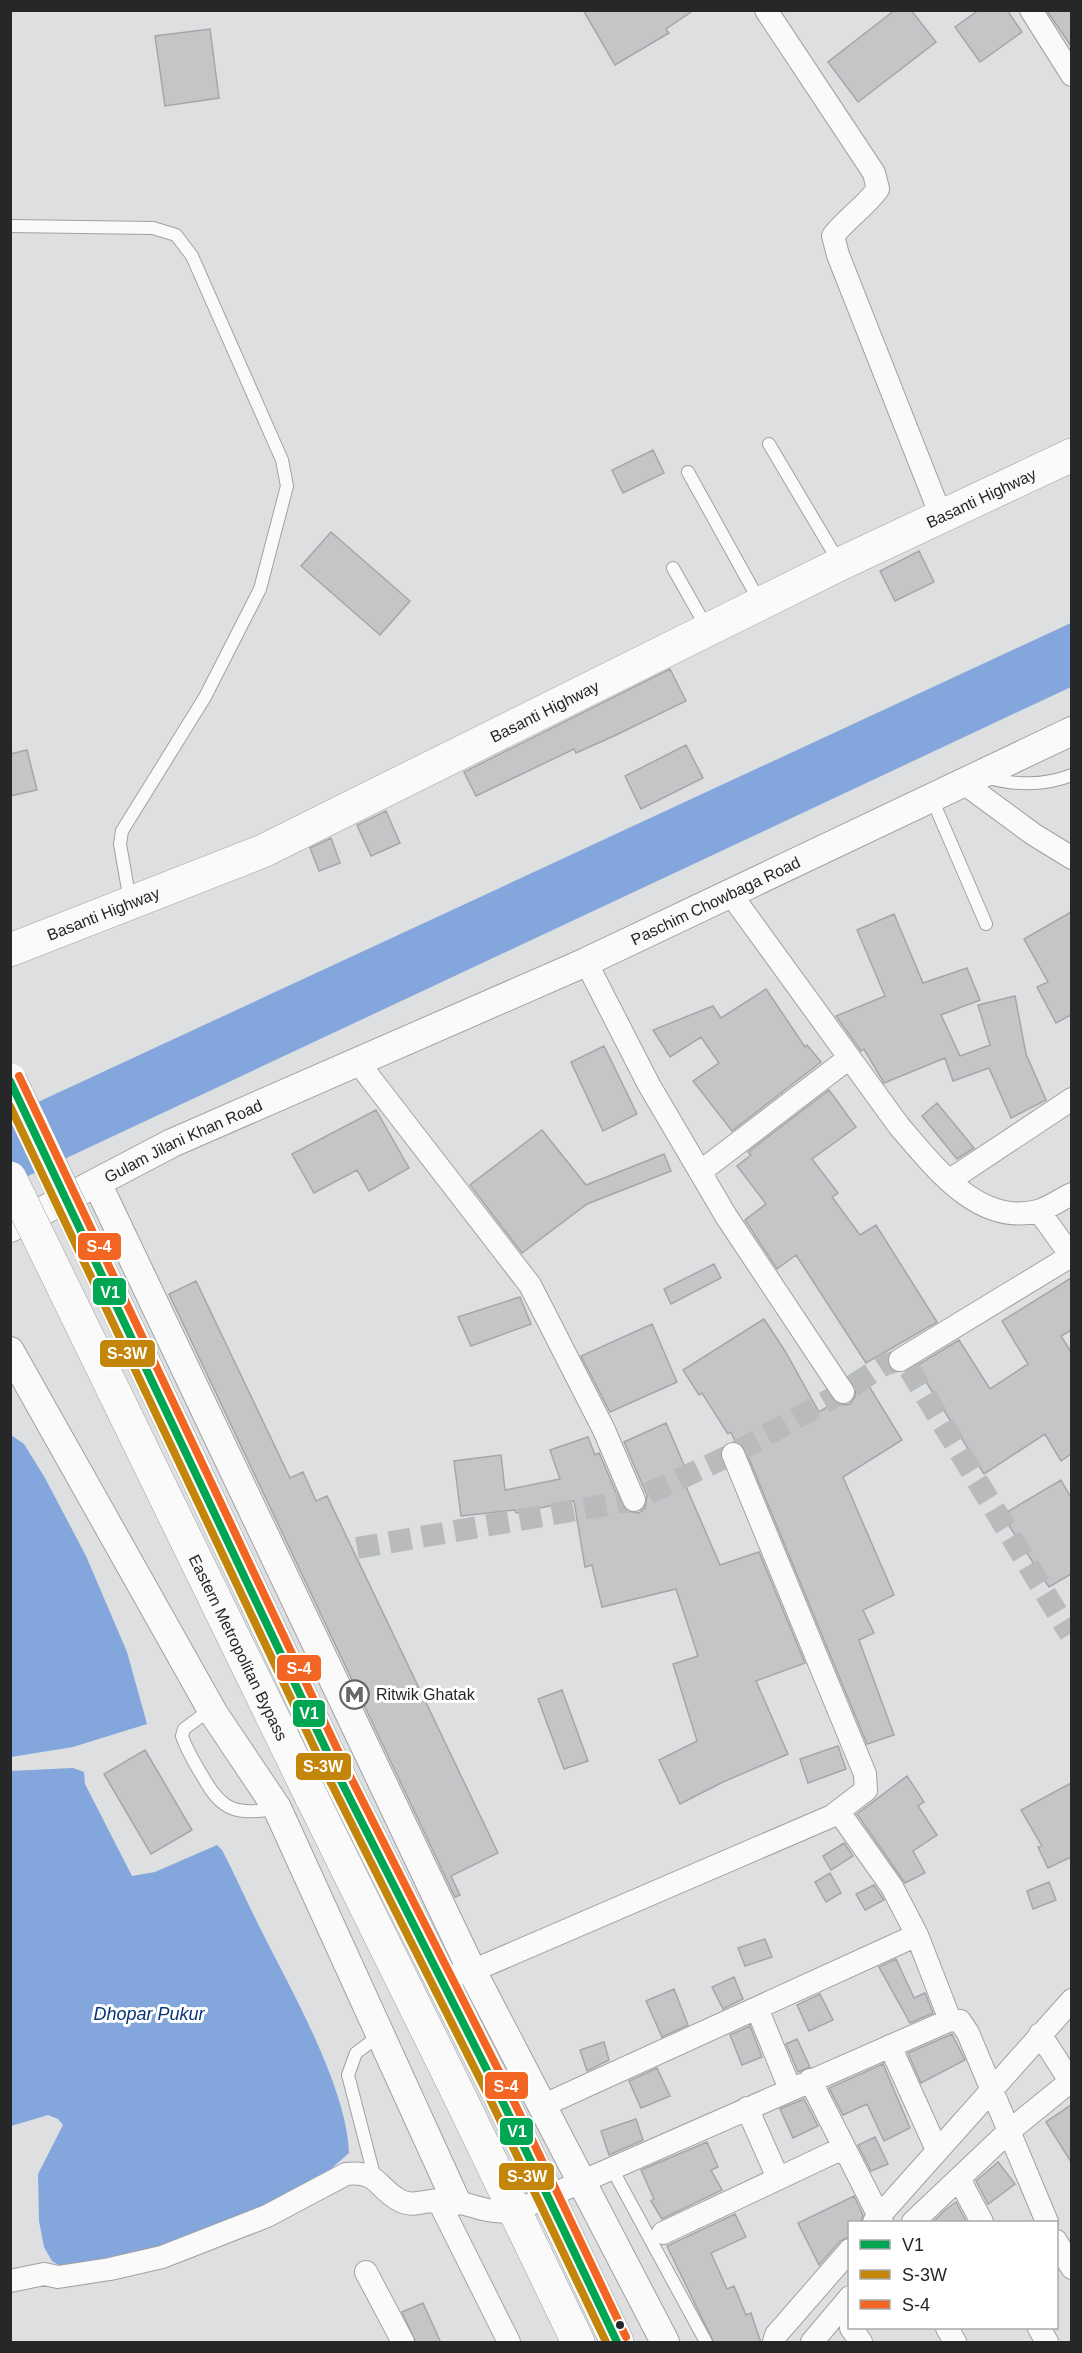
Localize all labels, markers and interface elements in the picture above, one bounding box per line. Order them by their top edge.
street label: Basanti Highway [924,465,1039,531]
street label: Basanti Highway [487,677,602,746]
street label: Paschim Chowbaga Road [628,854,803,948]
street label: Basanti Highway [45,884,162,944]
street label: Gulam Jilani Khan Road [102,1097,265,1186]
line badge: S-4 [77,1232,122,1261]
text: S-4 [87,1238,112,1255]
line badge: V1 [92,1277,127,1306]
text: V1 [100,1284,120,1301]
line badge: S-3W [99,1339,156,1368]
text: S-3W [107,1345,148,1362]
street label: Eastern Metropolitan Bypass [186,1552,291,1743]
line badge: S-4 [276,1654,322,1682]
text: S-4 [287,1660,312,1677]
metro station icon: Ritwik Ghatak [339,1678,371,1710]
place label: Ritwik Ghatak [376,1686,476,1703]
line badge: V1 [292,1699,326,1728]
text: V1 [299,1705,319,1722]
line badge: S-3W [295,1752,352,1781]
text: S-3W [303,1758,344,1775]
water label: Dhopar Pukur [93,2004,206,2024]
line badge: S-4 [484,2071,529,2100]
text: S-4 [494,2078,519,2095]
line badge: V1 [499,2117,534,2146]
text: V1 [507,2123,527,2140]
line badge: S-3W [498,2162,555,2191]
text: S-3W [507,2168,548,2185]
legend [848,2221,1058,2329]
text: V1 [902,2235,924,2255]
text: S-3W [902,2265,947,2285]
text: S-4 [902,2295,930,2315]
unlabelled marker [614,2319,626,2331]

